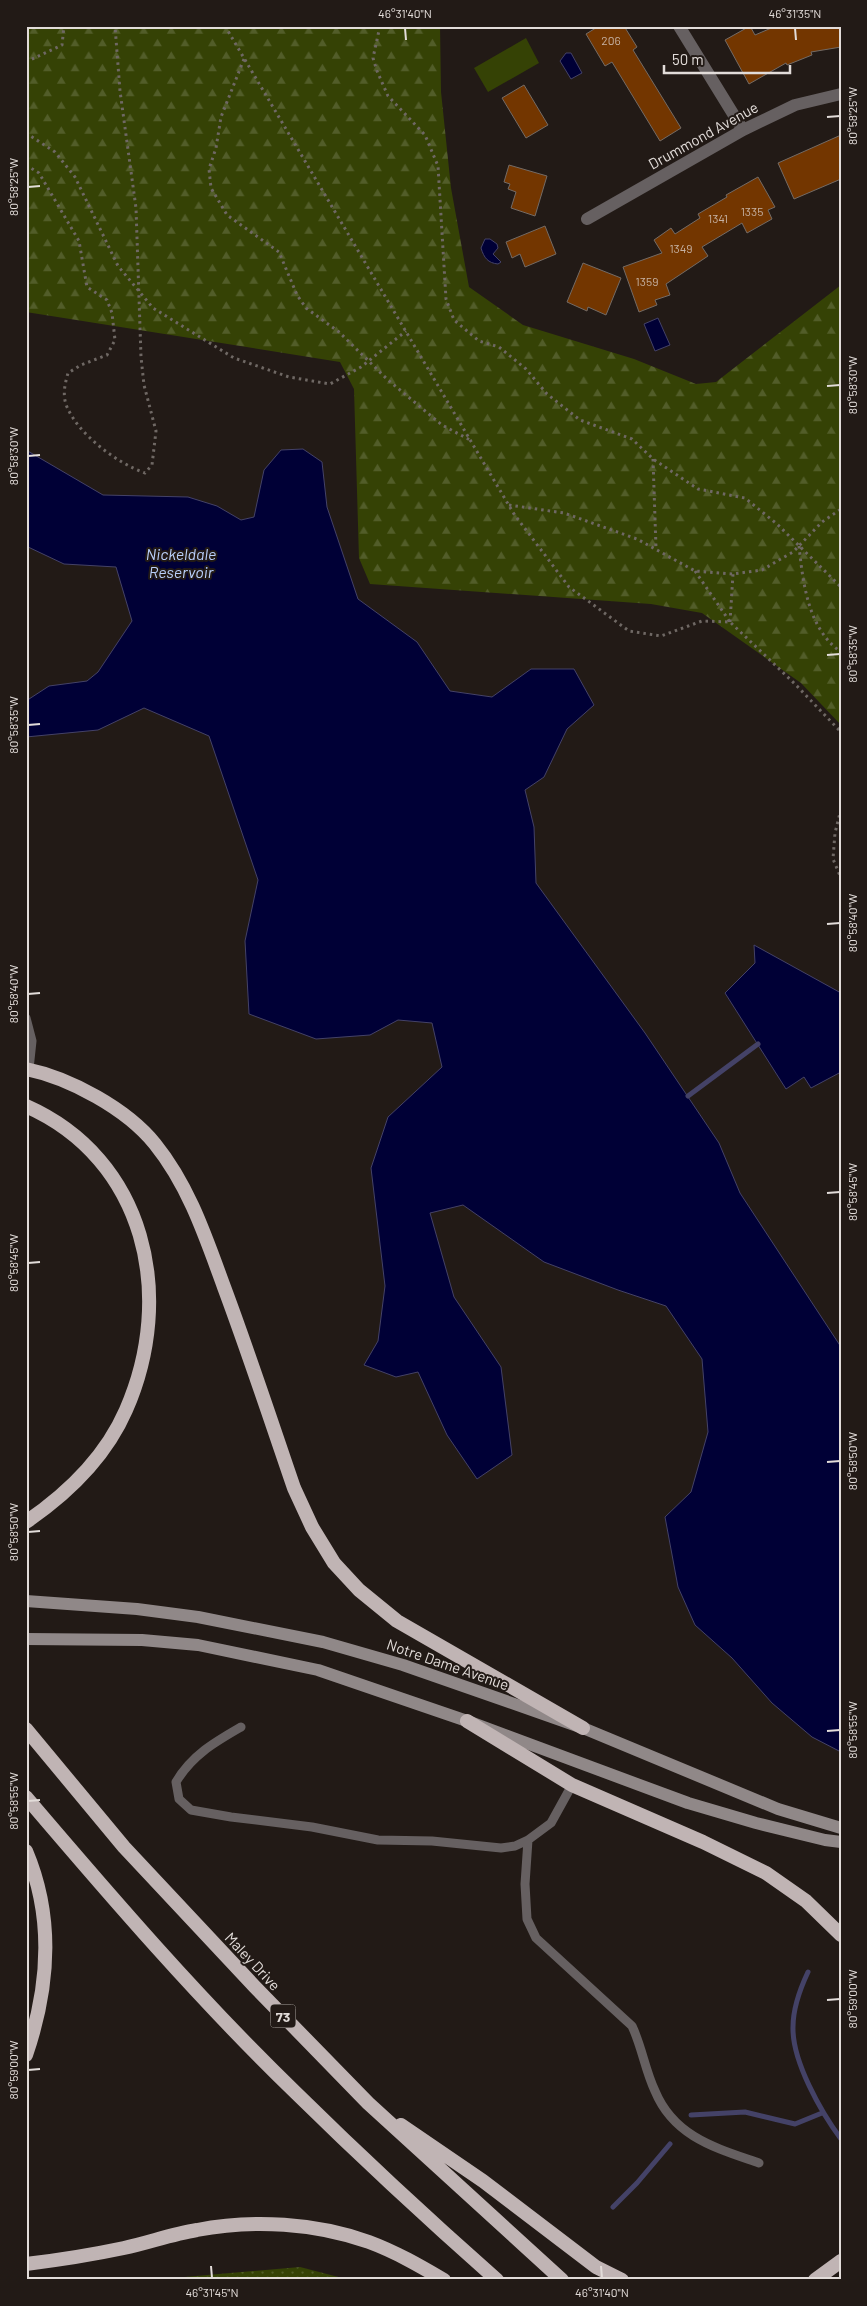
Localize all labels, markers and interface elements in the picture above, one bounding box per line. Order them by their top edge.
text: 46°31'40"N [378,6,432,20]
text: 46°31'35"N [769,6,821,20]
house number: 206 [601,33,621,47]
scale bar [664,42,791,74]
text: 50 m [672,50,704,68]
text: 80°58'25"W [845,87,859,145]
street label: Drummond Avenue [645,97,761,173]
text: 80°58'25"W [6,158,20,216]
house number: 1335 [741,204,763,218]
house number: 1341 [708,211,728,225]
house number: 1349 [669,241,693,255]
house number: 1359 [636,274,658,288]
text: 80°58'30"W [845,355,859,414]
text: 80°58'30"W [6,426,20,485]
water label: Nickeldale Reservoir [146,544,216,581]
text: 80°58'35"W [845,625,859,683]
text: 80°58'35"W [6,696,20,754]
text: 80°58'40"W [845,893,859,952]
text: 80°58'40"W [6,964,20,1023]
text: 80°58'45"W [845,1163,859,1221]
text: 80°58'45"W [6,1234,20,1292]
text: 80°58'50"W [845,1431,859,1490]
text: 80°58'50"W [6,1502,20,1561]
street label: Notre Dame Avenue [385,1635,511,1693]
text: 80°58'55"W [845,1701,859,1759]
text: 80°58'55"W [6,1772,20,1830]
street label: Maley Drive [222,1928,284,1994]
text: 80°59'00"W [845,1969,859,2028]
road number: 73 [270,2004,296,2028]
text: 80°59'00"W [6,2040,20,2099]
text: 46°31'45"N [185,2285,239,2299]
text: 46°31'40"N [575,2285,629,2299]

